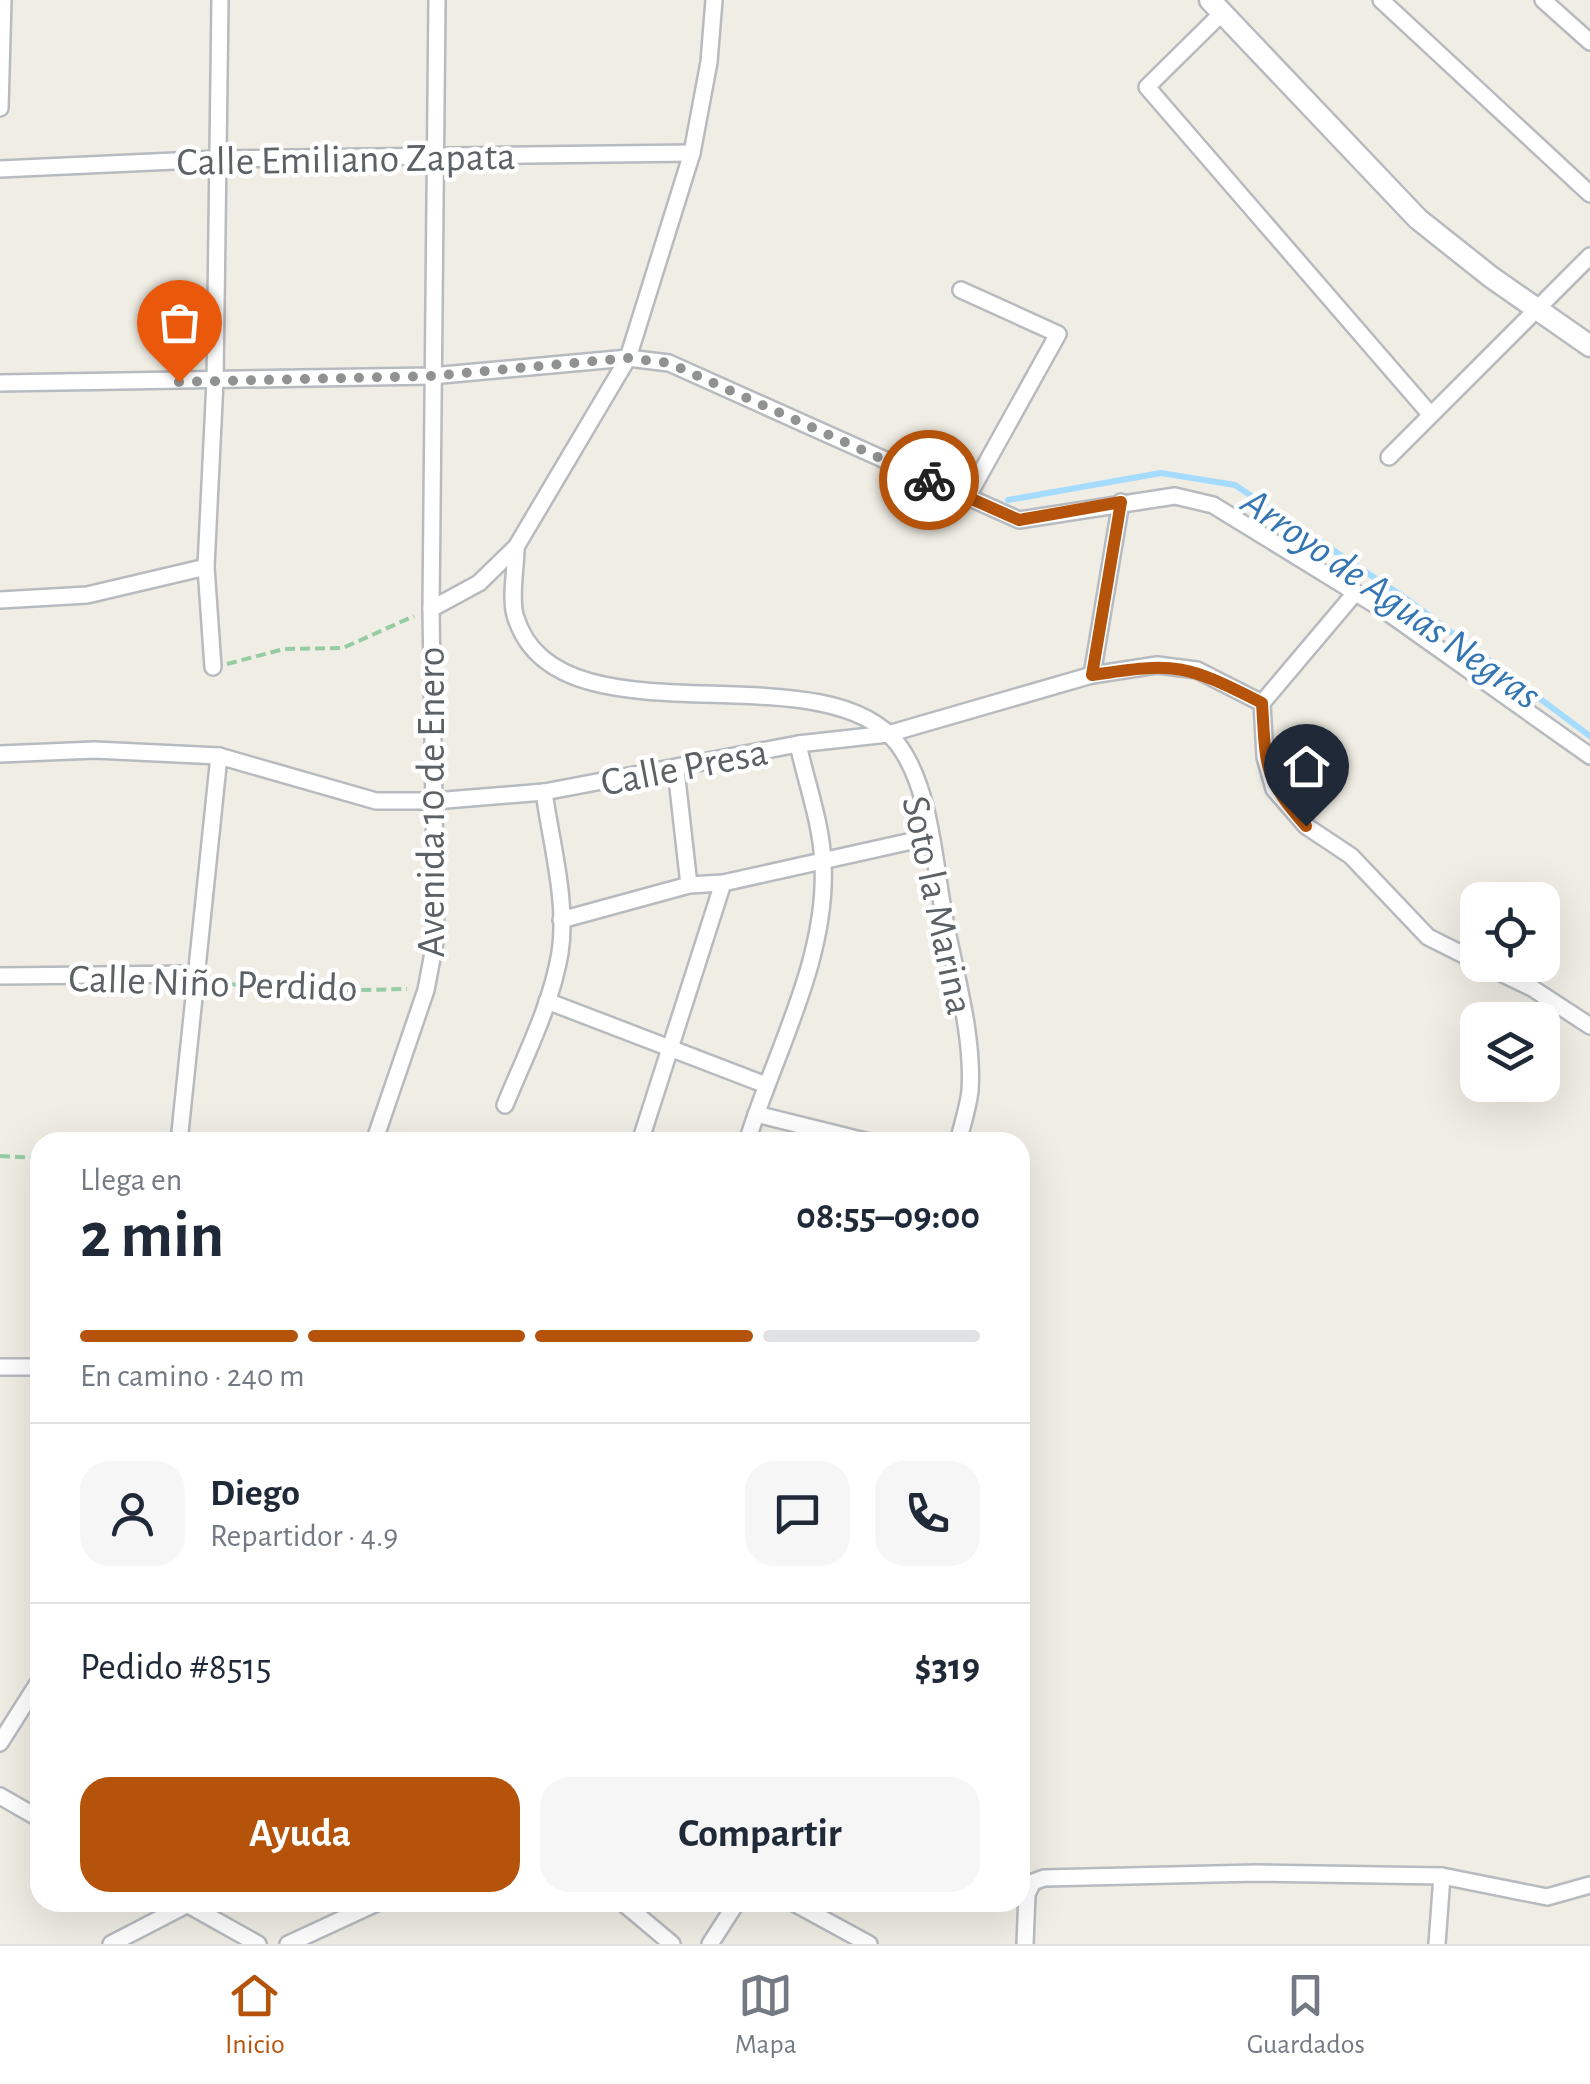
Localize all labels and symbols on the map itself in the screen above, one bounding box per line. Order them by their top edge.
street label: Calle Emiliano Zapata [176,137,516,183]
pin [137,280,222,383]
courier [879,430,979,530]
water label: Arroyo de Aguas Negras [1233,480,1548,717]
street label: Avenida 10 de Enero [412,647,452,958]
pin [1264,724,1349,827]
street label: Calle Presa [598,732,771,804]
street label: Soto la Marina [894,793,980,1018]
street label: Calle Niño Perdido [68,959,358,1009]

